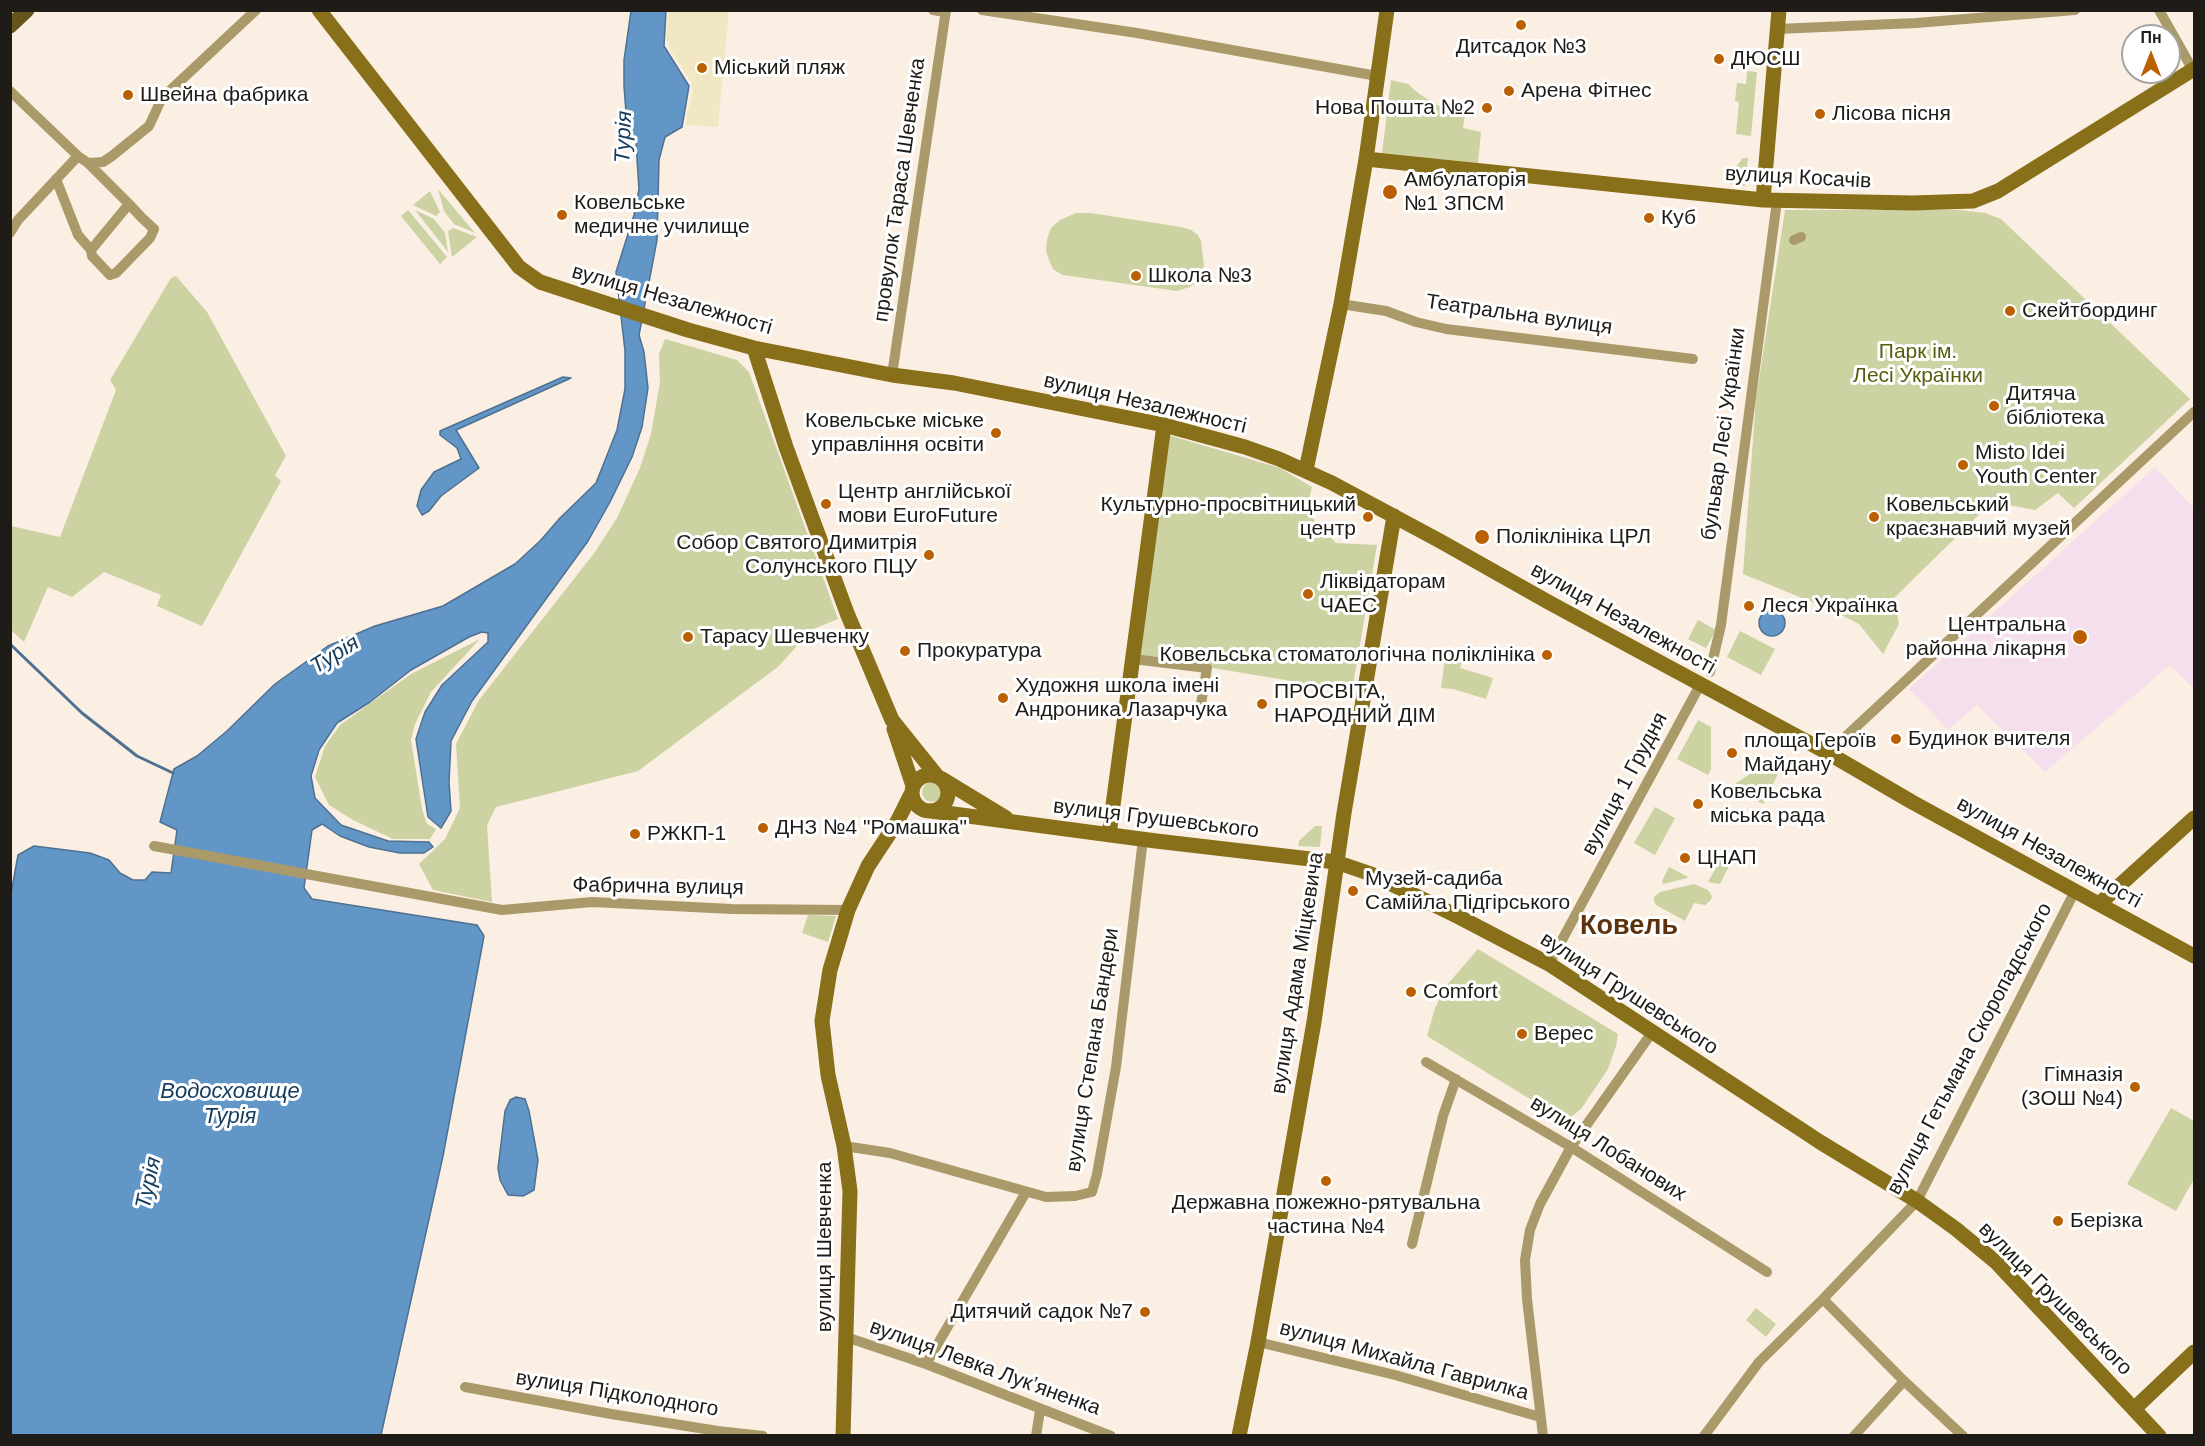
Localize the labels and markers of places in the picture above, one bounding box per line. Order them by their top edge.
marker: Дитсадок №3 [1514,18,1528,32]
place label: Дитсадок №3 [1456,34,1586,60]
place label: ДЮСШ [1731,46,1801,72]
marker: ДЮСШ [1712,52,1726,66]
place label: Міський пляж [714,55,845,81]
marker: Міський пляж [695,61,709,75]
place label: Арена Фітнес [1521,78,1652,104]
place label: Швейна фабрика [140,82,308,108]
marker: Арена Фітнес [1502,84,1516,98]
marker: Швейна фабрика [121,88,135,102]
place label: Нова Пошта №2 [1315,95,1475,121]
marker: Нова Пошта №2 [1480,101,1494,115]
place label: Лісова пісня [1832,101,1951,127]
marker: Лісова пісня [1813,107,1827,121]
place label: Амбулаторія №1 ЗПСМ [1404,167,1526,217]
marker: Амбулаторія №1 ЗПСМ [1381,183,1399,201]
place label: Ковельське медичне училище [574,190,750,240]
place label: Куб [1661,205,1696,231]
marker: Ковельське медичне училище [555,208,569,222]
marker: Куб [1642,211,1656,225]
place label: Школа №3 [1148,263,1252,289]
marker: Школа №3 [1129,269,1143,283]
place label: Скейтбординг [2022,298,2158,324]
marker: Скейтбординг [2003,304,2017,318]
place label: Дитяча бібліотека [2006,381,2104,431]
marker: Дитяча бібліотека [1987,399,2001,413]
place label: Ковельське міське управління освіти [805,408,984,458]
marker: Ковельське міське управління освіти [989,426,1003,440]
place label: Misto Idei Youth Center [1975,440,2097,490]
marker: Misto Idei Youth Center [1956,458,1970,472]
place label: Центр англійської мови EuroFuture [838,479,1011,529]
place label: Культурно-просвітницький центр [1100,492,1356,542]
place label: Ковельський краєзнавчий музей [1886,492,2071,542]
marker: Центр англійської мови EuroFuture [819,497,833,511]
marker: Культурно-просвітницький центр [1361,510,1375,524]
marker: Ковельський краєзнавчий музей [1867,510,1881,524]
place label: Поліклініка ЦРЛ [1496,524,1651,550]
marker: Поліклініка ЦРЛ [1473,528,1491,546]
place label: Собор Святого Димитрія Солунського ПЦУ [676,530,917,580]
marker: Собор Святого Димитрія Солунського ПЦУ [922,548,936,562]
place label: Ліквідаторам ЧАЕС [1320,569,1446,619]
marker: Ліквідаторам ЧАЕС [1301,587,1315,601]
place label: Леся Українка [1761,593,1898,619]
marker: Леся Українка [1742,599,1756,613]
place label: Центральна районна лікарня [1906,612,2066,662]
place label: Тарасу Шевченку [700,624,869,650]
marker: Центральна районна лікарня [2071,628,2089,646]
marker: Тарасу Шевченку [681,630,695,644]
place label: Прокуратура [917,638,1042,664]
place label: Ковельська стоматологічна поліклініка [1160,642,1535,668]
marker: Прокуратура [898,644,912,658]
marker: Ковельська стоматологічна поліклініка [1540,648,1554,662]
place label: Художня школа імені Андроника Лазарчука [1015,673,1227,723]
place label: ПРОСВІТА, НАРОДНИЙ ДІМ [1274,679,1436,729]
marker: Художня школа імені Андроника Лазарчука [996,691,1010,705]
marker: ПРОСВІТА, НАРОДНИЙ ДІМ [1255,697,1269,711]
place label: Будинок вчителя [1908,726,2070,752]
place label: площа Героїв Майдану [1744,728,1876,778]
marker: Будинок вчителя [1889,732,1903,746]
marker: площа Героїв Майдану [1725,746,1739,760]
place label: Ковельська міська рада [1710,779,1825,829]
marker: Ковельська міська рада [1691,797,1705,811]
place label: ДНЗ №4 "Ромашка" [775,815,967,841]
place label: РЖКП-1 [647,821,726,847]
marker: ДНЗ №4 "Ромашка" [756,821,770,835]
marker: РЖКП-1 [628,827,642,841]
place label: ЦНАП [1697,845,1757,871]
marker: ЦНАП [1678,851,1692,865]
place label: Музей-садиба Самійла Підгірського [1365,866,1570,916]
marker: Музей-садиба Самійла Підгірського [1346,884,1360,898]
place label: Comfort [1423,979,1498,1005]
marker: Comfort [1404,985,1418,999]
place label: Верес [1534,1021,1594,1047]
marker: Верес [1515,1027,1529,1041]
place label: Гімназія (ЗОШ №4) [2021,1062,2123,1112]
marker: Гімназія (ЗОШ №4) [2128,1080,2142,1094]
marker: Державна пожежно-рятувальна частина №4 [1319,1174,1333,1188]
place label: Державна пожежно-рятувальна частина №4 [1172,1190,1480,1240]
place label: Берізка [2070,1208,2143,1234]
marker: Берізка [2051,1214,2065,1228]
place label: Дитячий садок №7 [950,1299,1133,1325]
marker: Дитячий садок №7 [1138,1305,1152,1319]

